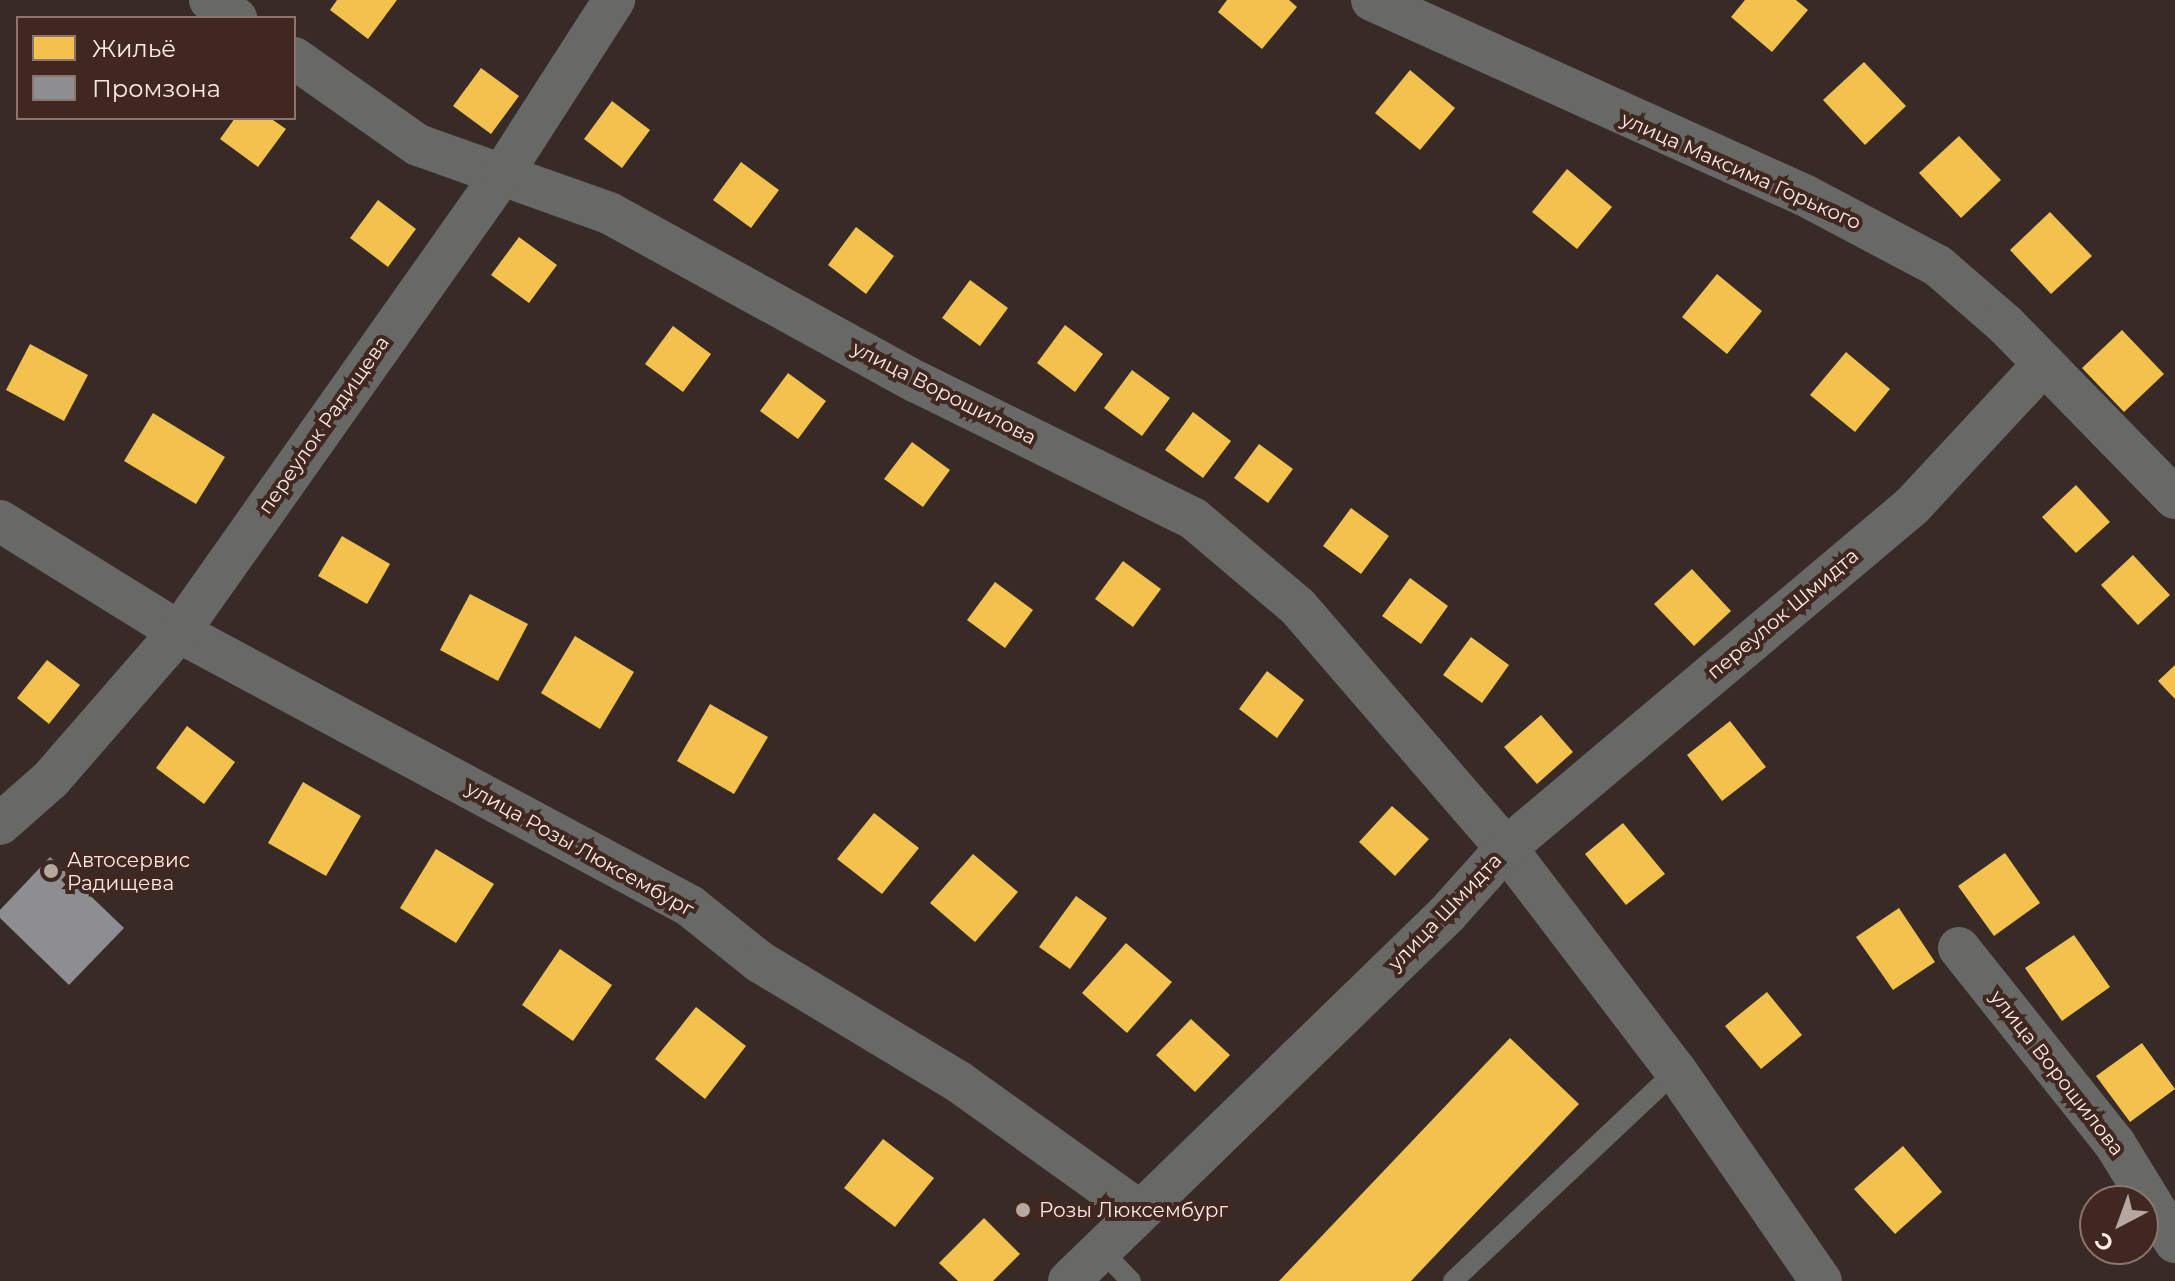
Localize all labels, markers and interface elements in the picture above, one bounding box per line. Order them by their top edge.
legend [16,16,296,120]
text: Жильё [92,34,176,63]
text: Промзона [92,74,221,103]
street label: улица Максима Горького [1617,107,1865,235]
street label: переулок Радищева [253,331,395,519]
street label: улица Ворошилова [848,336,1040,450]
street label: переулок Шмидта [1702,544,1864,684]
street label: улица Розы Люксембург [462,776,698,922]
place label: Автосервис Радищева [67,848,190,895]
street label: улица Шмидта [1383,849,1507,975]
marker: Автосервис Радищева [42,862,60,880]
street label: улица Ворошилова [1985,986,2129,1160]
north arrow [2079,1185,2159,1265]
place label: Розы Люксембург [1039,1198,1228,1222]
marker: Розы Люксембург [1014,1201,1032,1219]
text: С [2089,1227,2119,1257]

